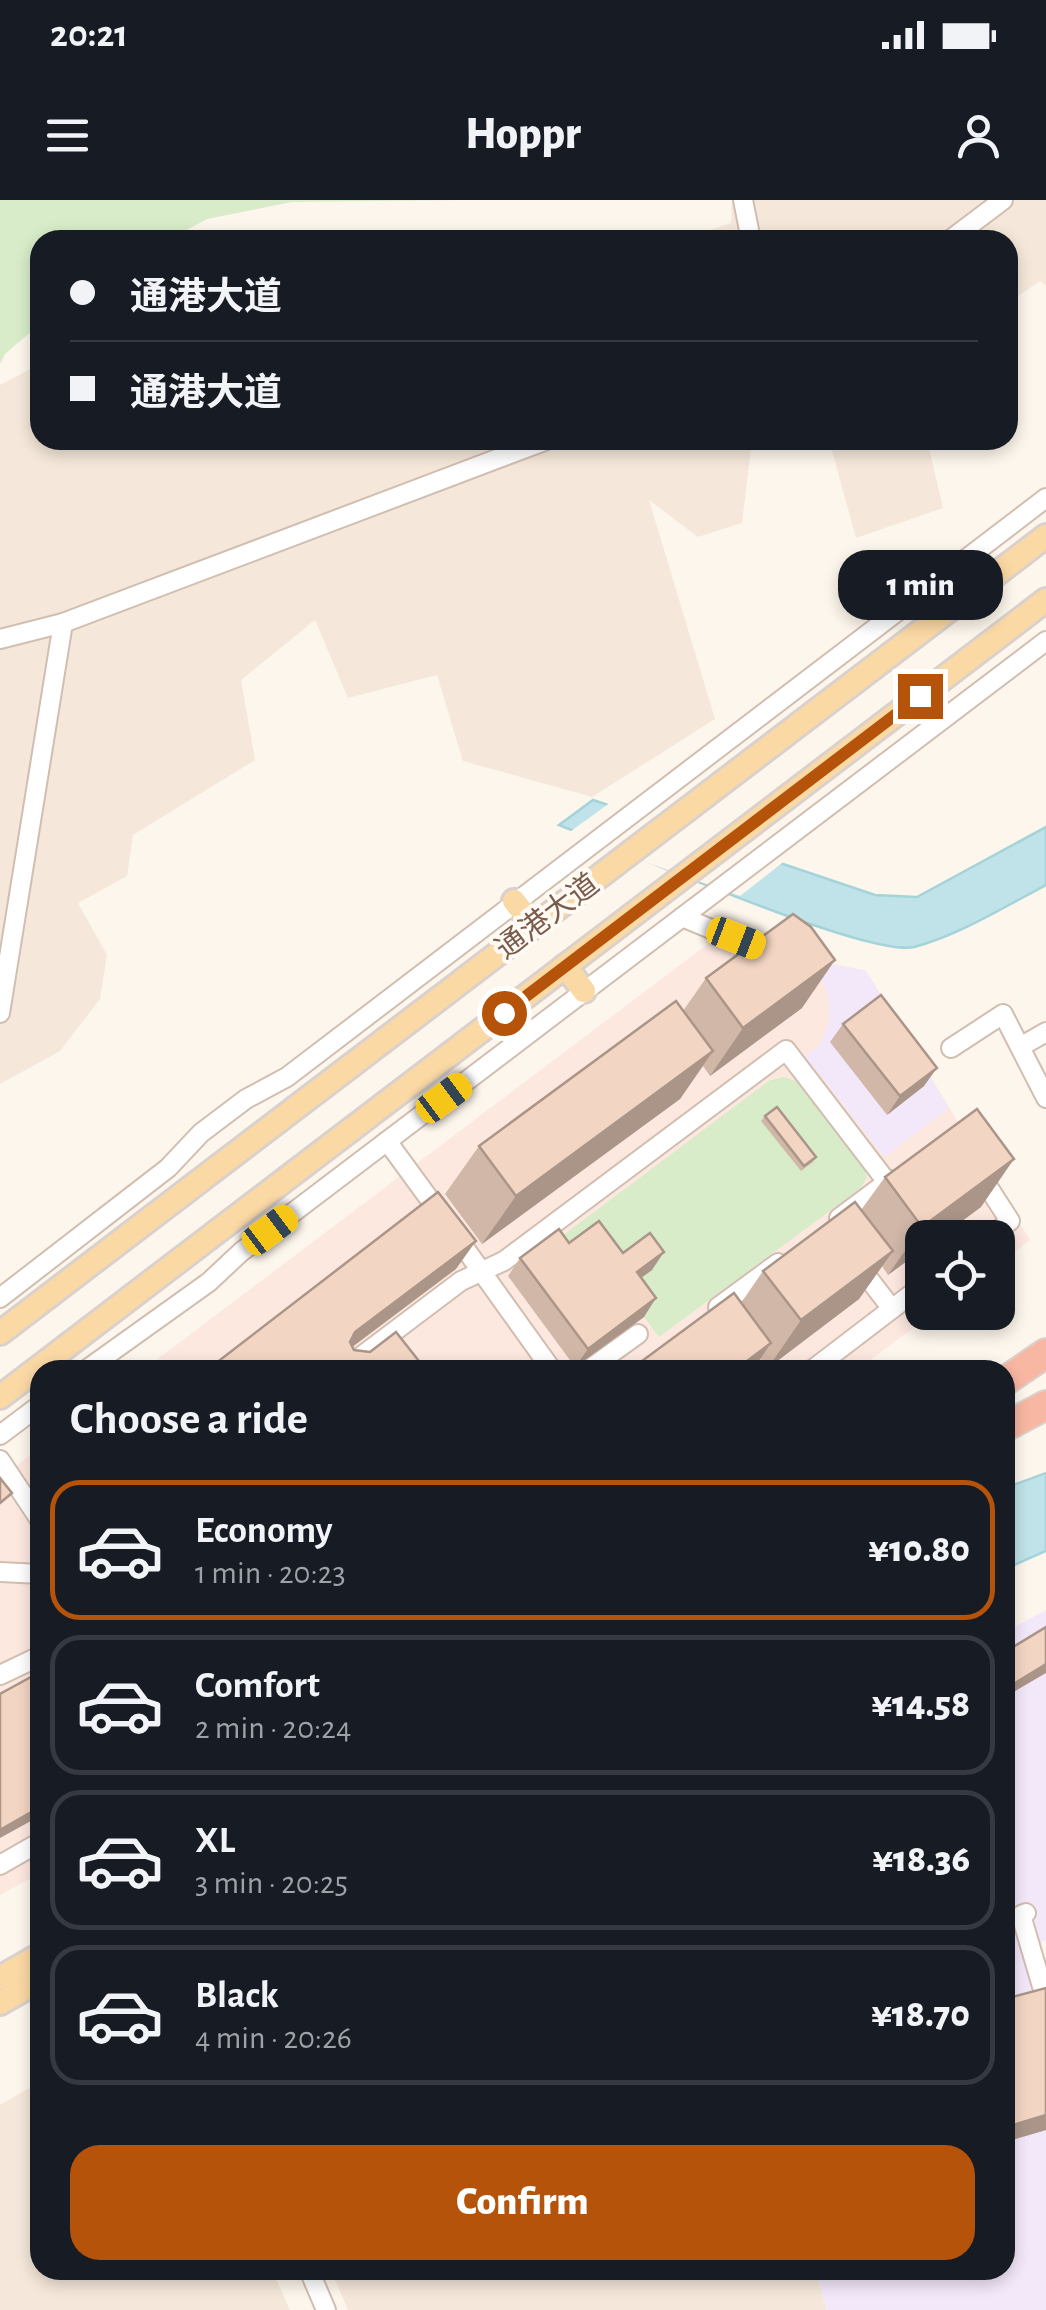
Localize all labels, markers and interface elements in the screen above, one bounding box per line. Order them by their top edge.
text: 20:21 [50,16,128,54]
icon: menu [40,108,95,163]
icon: person [951,108,1006,163]
text: Hoppr [465,112,581,157]
text: 通港大道 [130,279,282,317]
text: 通港大道 [130,375,282,413]
callout: 1 min [838,551,1002,621]
text: 1 min [886,569,955,601]
route end [898,674,943,719]
street label: 通港大道 [489,867,605,965]
car [703,913,769,963]
route start [482,991,527,1036]
car [411,1068,477,1128]
car [237,1200,303,1260]
map controls [905,1220,1015,1330]
button: locate [905,1220,1015,1330]
text: Choose a ride [70,1397,308,1442]
icon: car [75,1505,165,1595]
text: Economy [195,1512,333,1550]
text: ¥10.80 [868,1531,970,1569]
text: 1 min · 20:23 [195,1557,346,1589]
icon: car [75,1660,165,1750]
text: Comfort [195,1667,320,1705]
text: ¥14.58 [871,1686,970,1724]
text: 2 min · 20:24 [195,1712,351,1744]
icon: car [75,1815,165,1905]
text: XL [195,1822,235,1860]
text: ¥18.36 [872,1841,970,1879]
text: 3 min · 20:25 [195,1867,348,1899]
icon: car [75,1970,165,2060]
text: Black [195,1977,279,2015]
text: ¥18.70 [871,1996,970,2034]
text: 4 min · 20:26 [195,2022,352,2054]
button: Confirm [70,2145,975,2260]

